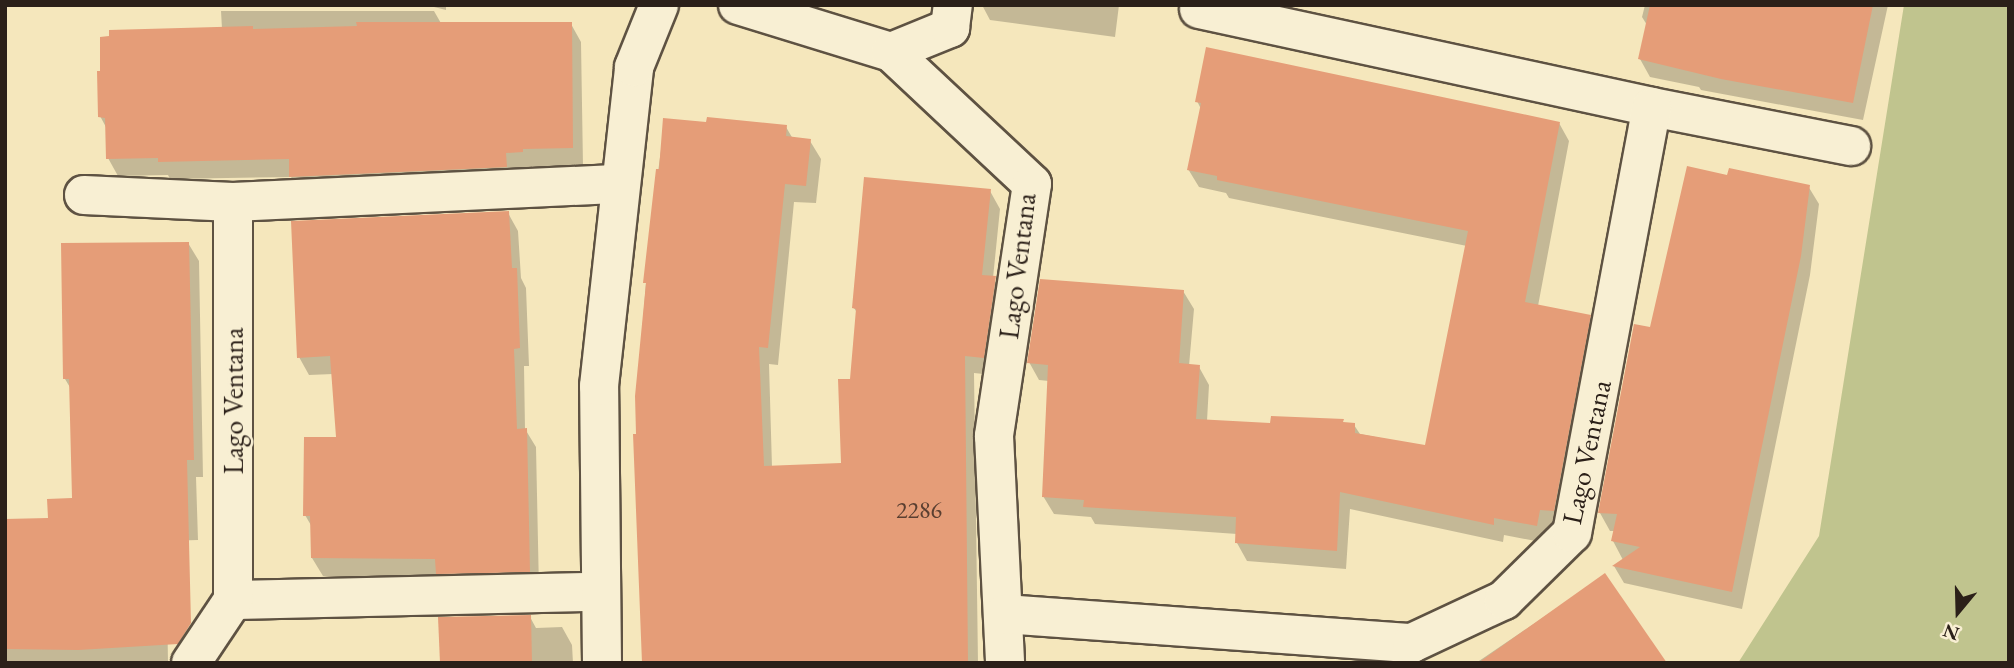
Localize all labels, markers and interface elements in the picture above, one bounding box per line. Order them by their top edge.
street label: Lago Ventana [991,191,1043,341]
street label: Lago Ventana [216,328,250,474]
street label: Lago Ventana [1554,377,1618,527]
house number: 2286 [896,496,942,524]
north arrow [1923,577,1993,647]
text: N [1940,618,1962,647]

